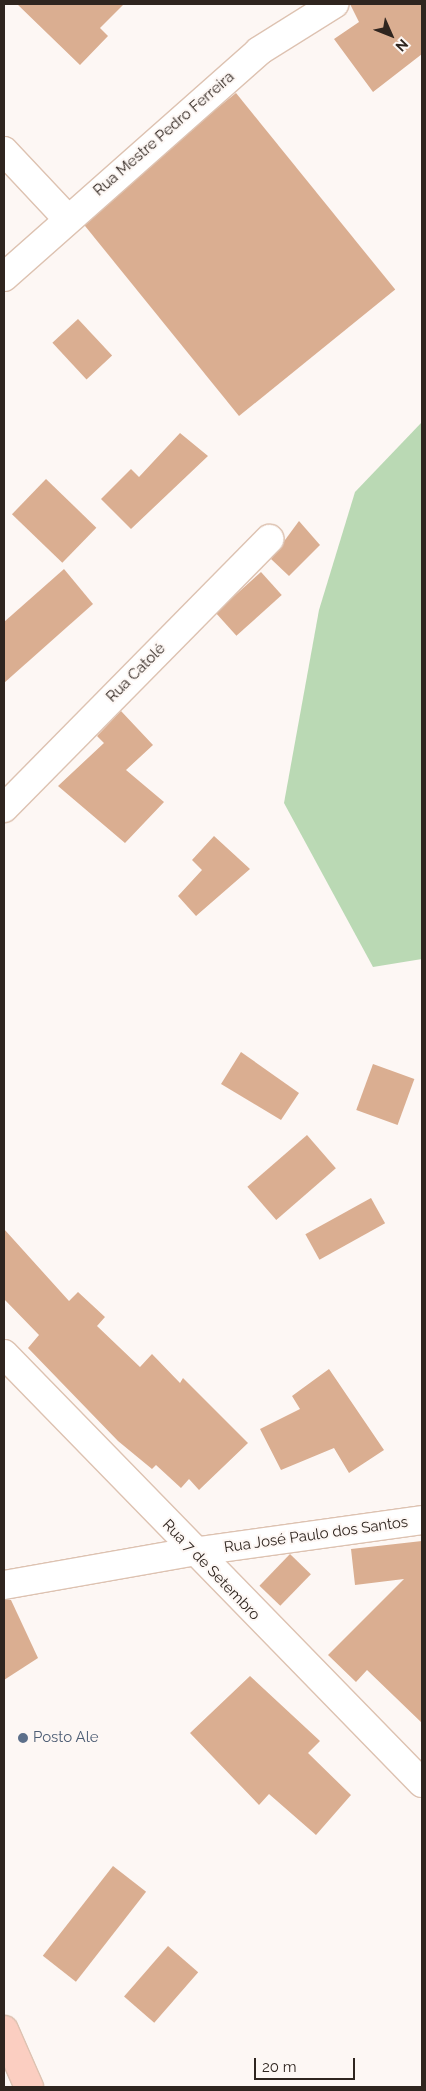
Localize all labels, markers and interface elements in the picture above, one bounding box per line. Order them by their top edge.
north arrow [366,10,416,60]
text: N [392,36,411,55]
street label: Rua Mestre Pedro Ferreira [90,68,238,200]
street label: Rua Catolé [103,640,169,706]
street label: Rua José Paulo dos Santos [223,1513,409,1557]
street label: Rua 7 de Setembro [158,1516,264,1624]
place label: Posto Ale [33,1729,99,1747]
marker: Posto Ale [17,1732,29,1744]
scale bar [256,2048,357,2080]
text: 20 m [262,2058,297,2076]

